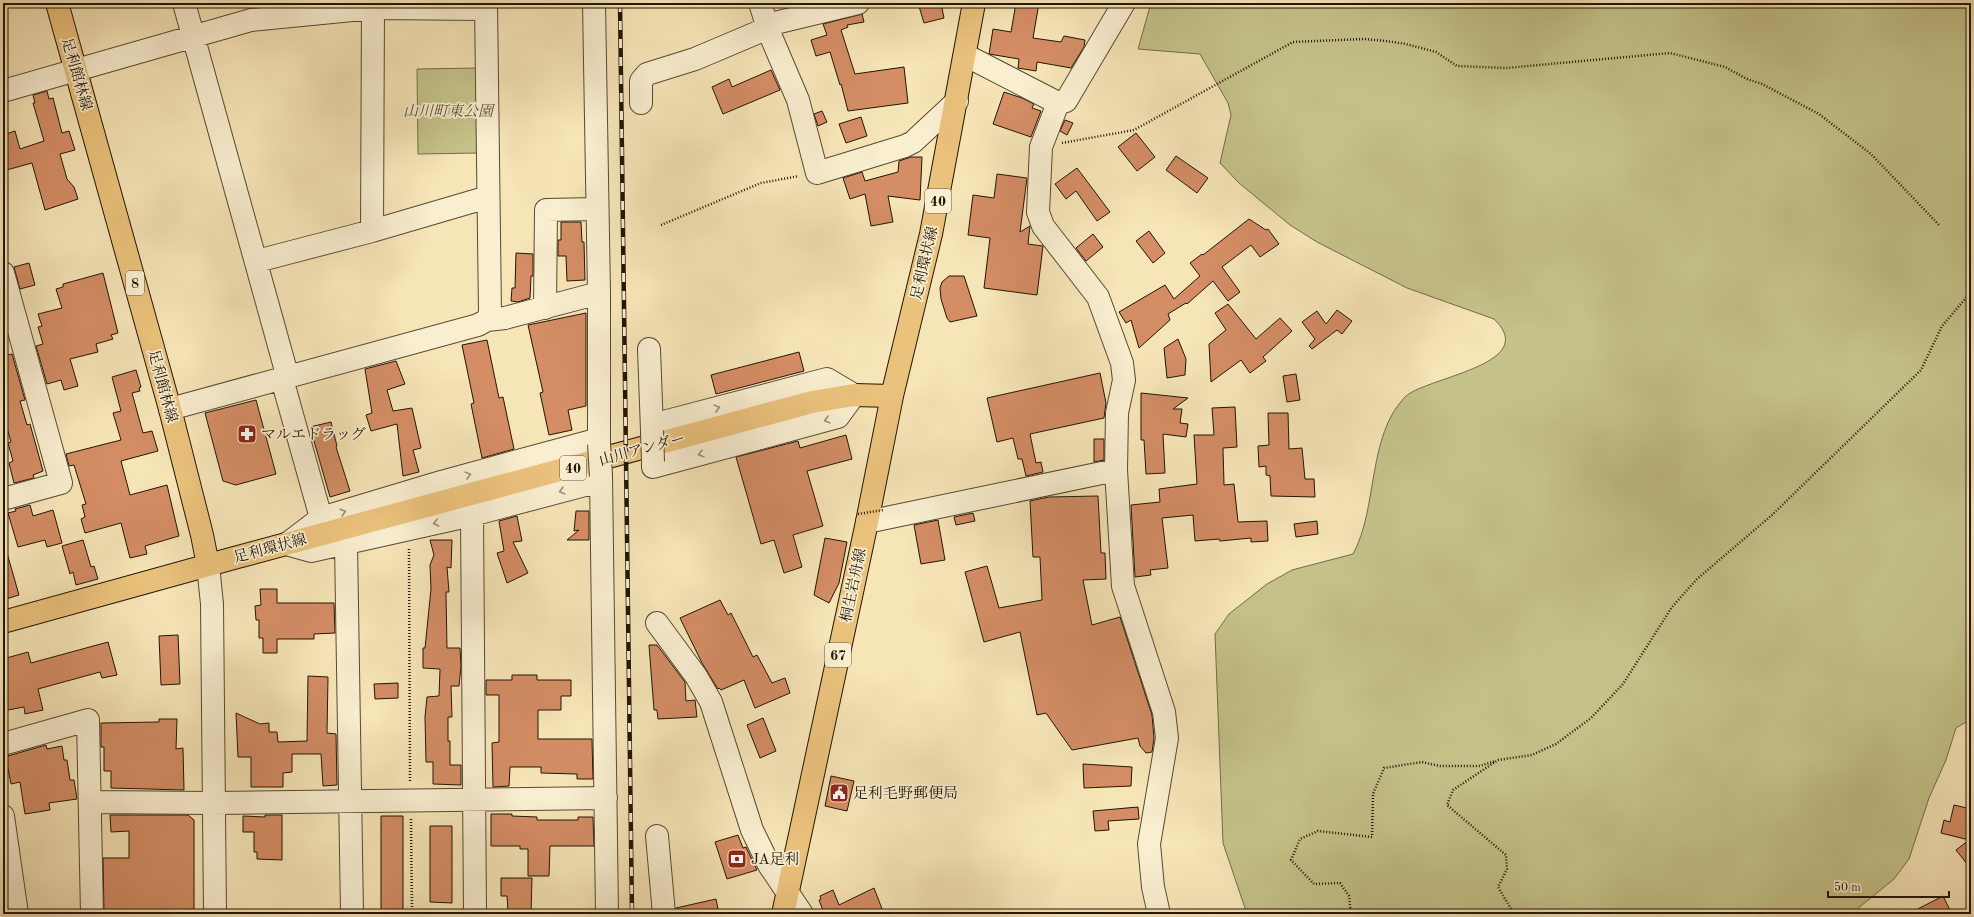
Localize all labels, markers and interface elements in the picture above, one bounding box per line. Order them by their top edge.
street label: 足利館林線 [58,36,95,113]
park label: 山川町東公園 [403,103,496,120]
road number: 40 [925,189,951,213]
street label: 足利環状線 [908,225,941,302]
road number: 8 [126,271,144,295]
street label: 足利館林線 [145,348,180,425]
one-way arrow [713,404,720,413]
one-way arrow [823,415,830,424]
pharmacy icon: マルエドラッグ [236,423,258,445]
place label: マルエドラッグ [261,426,366,443]
street label: 山川アンダー [597,430,687,469]
one-way arrow [698,449,705,458]
road number: 40 [560,456,586,480]
one-way arrow [464,471,471,479]
one-way arrow [559,486,566,495]
one-way arrow [339,508,346,517]
one-way arrow [433,518,440,526]
street label: 足利環状線 [232,531,309,566]
street label: 桐生岩舟線 [837,547,870,624]
road number: 67 [825,643,851,667]
public building icon: 足利毛野郵便局 [828,782,850,804]
place label: 足利毛野郵便局 [853,785,958,802]
bank icon: JA足利 [726,848,748,870]
place label: JA足利 [751,851,800,868]
scale bar [1828,873,1949,899]
text: 50 m [1834,881,1861,894]

